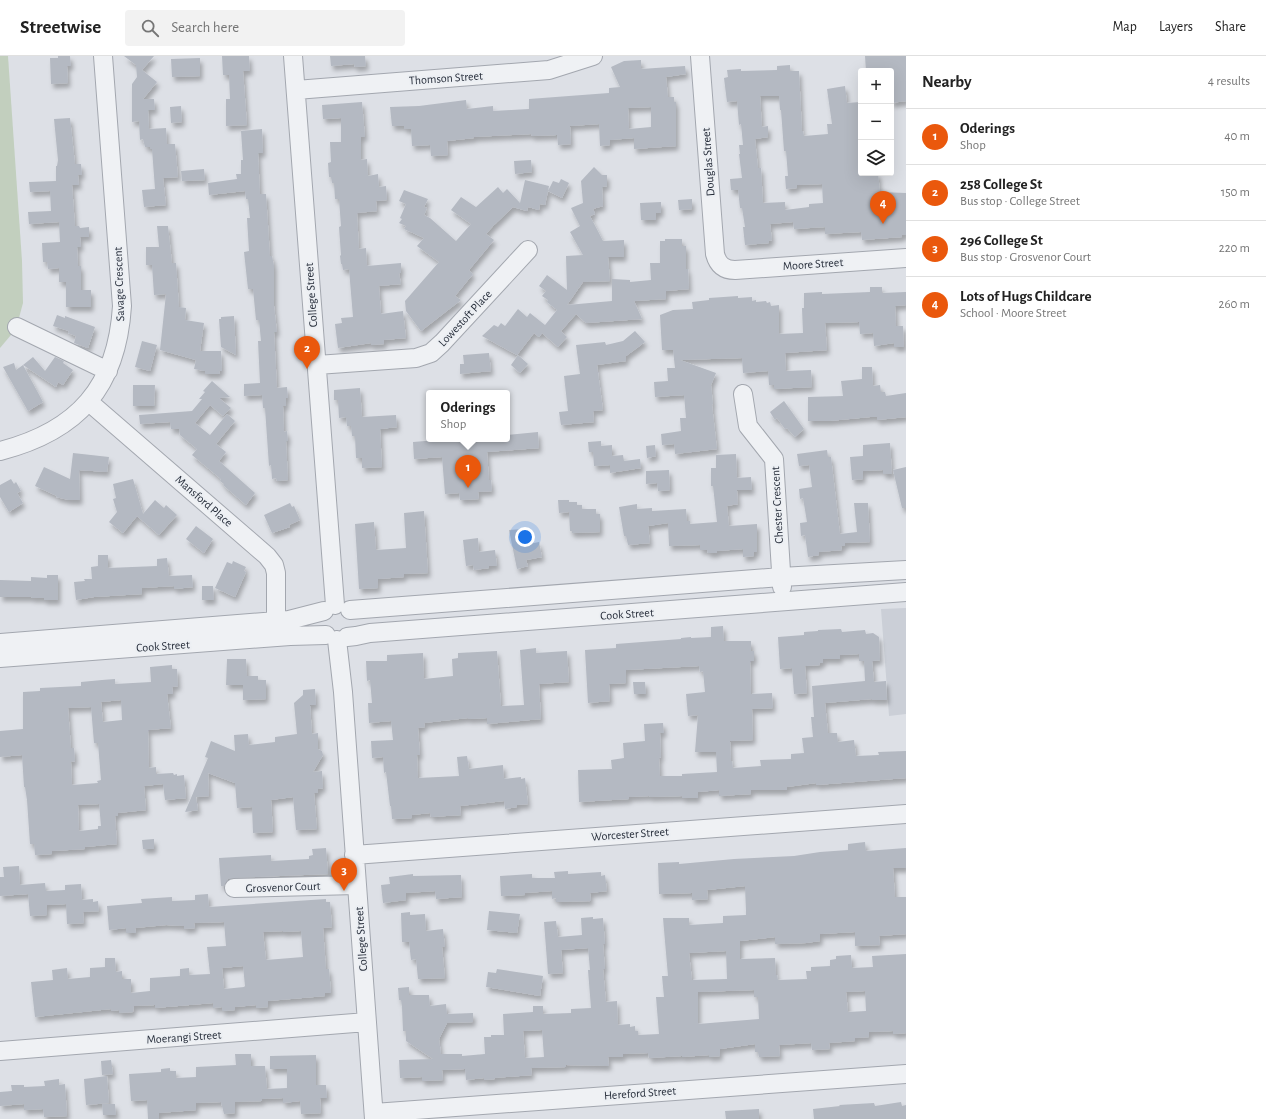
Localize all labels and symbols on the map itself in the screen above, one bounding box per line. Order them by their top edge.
street label: Thomson Street [409,69,483,87]
street label: Douglas Street [700,127,716,197]
pin: 4 [870,191,896,224]
street label: Savage Crescent [112,246,126,321]
street label: Moore Street [782,256,844,272]
street label: College Street [303,262,319,328]
street label: Lowestoft Place [436,288,494,348]
pin: 2 [294,336,320,369]
pin: 1 [455,455,481,488]
street label: Chester Crescent [769,466,785,544]
street label: Mansford Place [173,473,235,529]
your location [515,527,535,547]
street label: Cook Street [600,606,654,622]
street label: Cook Street [136,638,190,654]
street label: Worcester Street [591,825,669,843]
pin: 3 [331,858,357,891]
street label: Grosvenor Court [245,880,321,894]
street label: College Street [353,906,369,972]
street label: Moerangi Street [146,1028,222,1046]
street label: Hereford Street [603,1084,677,1102]

